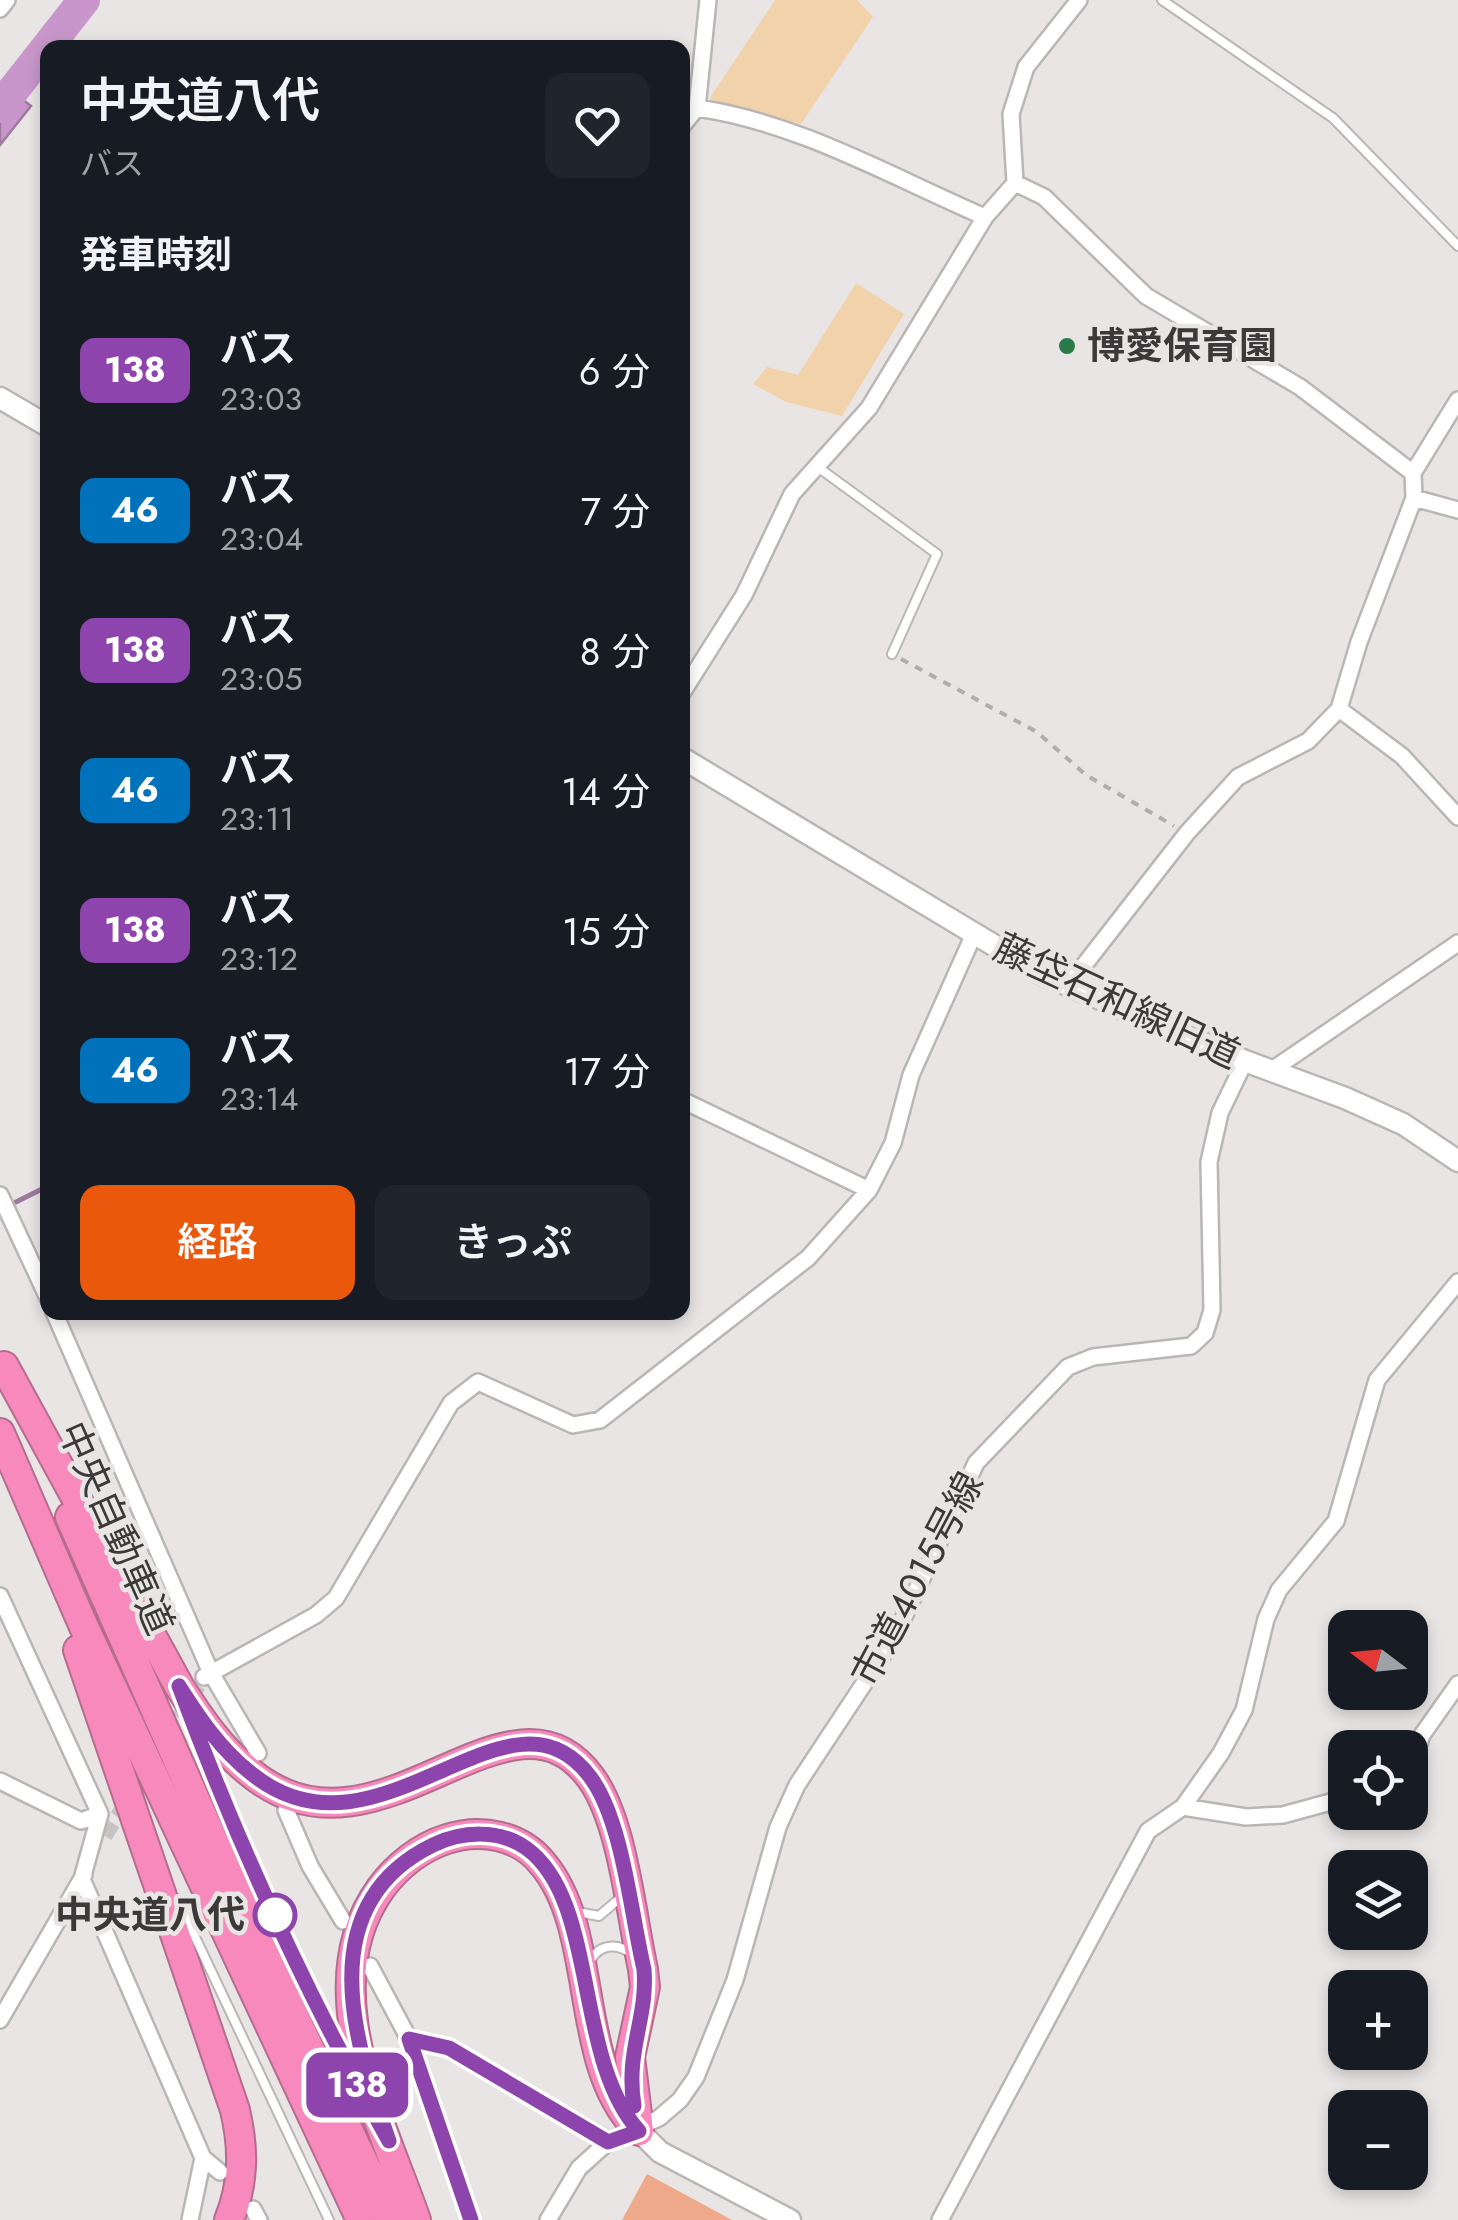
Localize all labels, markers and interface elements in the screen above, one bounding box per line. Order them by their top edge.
text: 中央道八代 [80,66,320,135]
button: heart [545,73,650,178]
text: バス [80,141,144,187]
text: 発車時刻 [80,227,232,282]
place label: 博愛保育園 [1087,318,1277,373]
text: バス [220,321,296,376]
marker: 博愛保育園 [1056,335,1078,357]
text: 6 分 [579,344,650,399]
text: 138 [104,345,166,395]
text: 23:03 [220,376,302,422]
text: バス [220,461,296,516]
text: 7 分 [581,484,650,539]
text: 46 [111,485,159,535]
text: 23:04 [220,516,303,562]
text: バス [220,601,296,656]
text: 8 分 [580,624,650,679]
text: 138 [104,625,166,675]
text: 23:05 [220,656,303,702]
text: バス [220,741,296,796]
text: 14 分 [561,764,650,819]
text: 46 [111,765,159,815]
text: 23:11 [220,796,294,842]
text: バス [220,881,296,936]
text: 15 分 [562,904,650,959]
text: 138 [104,905,166,955]
street label: 藤垈石和線旧道 [985,919,1249,1082]
text: 23:12 [220,936,298,982]
text: バス [220,1021,296,1076]
text: 17 分 [564,1044,650,1099]
text: 46 [111,1045,159,1095]
text: 23:14 [220,1076,298,1122]
button: 経路 [80,1185,355,1300]
button: きっぷ [375,1185,650,1300]
street label: 中央自動車道 [45,1412,188,1643]
street label: 市道4015号線 [837,1462,996,1696]
north arrow [1328,1610,1428,1710]
map controls [1328,1610,1428,2190]
button: locate [1328,1730,1428,1830]
button: layers [1328,1850,1428,1950]
place label: 中央道八代 [55,1887,245,1942]
marker: 中央道八代 [254,1894,296,1936]
button: + [1328,1970,1428,2070]
line badge: 138 [300,2052,414,2118]
text: 138 [326,2060,388,2110]
button: − [1328,2090,1428,2190]

